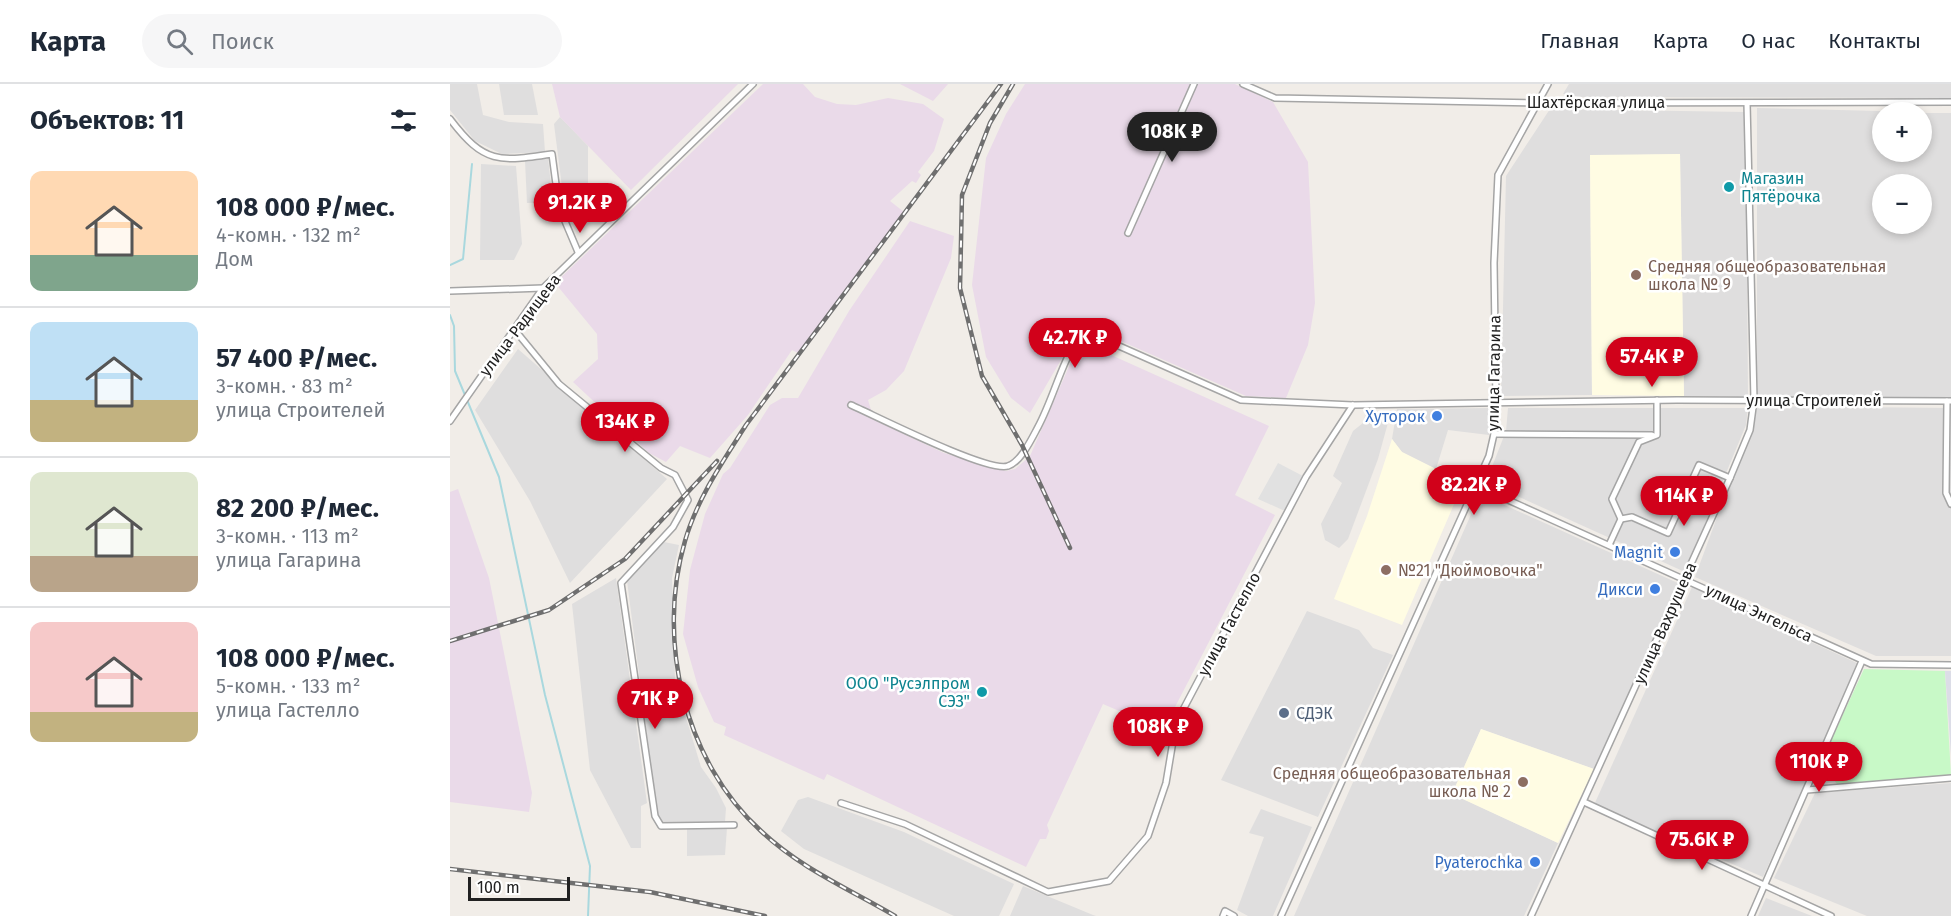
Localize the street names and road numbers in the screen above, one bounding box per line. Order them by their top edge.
street label: Шахтёрская улица [1527,93,1665,112]
street label: улица Радищева [475,270,565,380]
street label: улица Гагарина [1483,315,1505,431]
street label: улица Строителей [1746,391,1882,410]
street label: улица Вахрушева [1630,559,1700,687]
street label: улица Гастелло [1194,569,1264,679]
street label: улица Энгельса [1703,580,1815,646]

